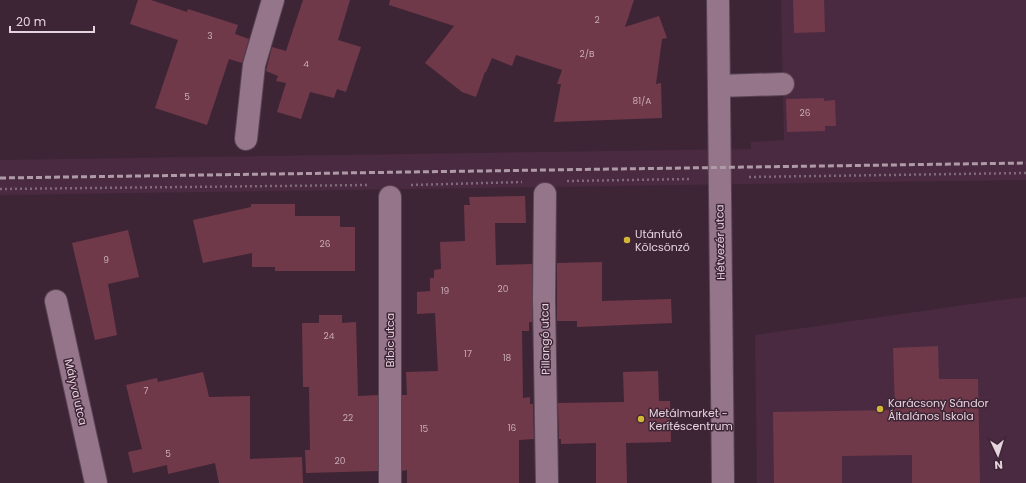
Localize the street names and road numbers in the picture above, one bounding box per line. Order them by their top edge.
street label: Hétvezér utca [711,204,729,280]
street label: Pillangó utca [536,303,554,375]
street label: Bíbic utca [382,313,398,367]
street label: Mályva utca [61,357,91,427]

